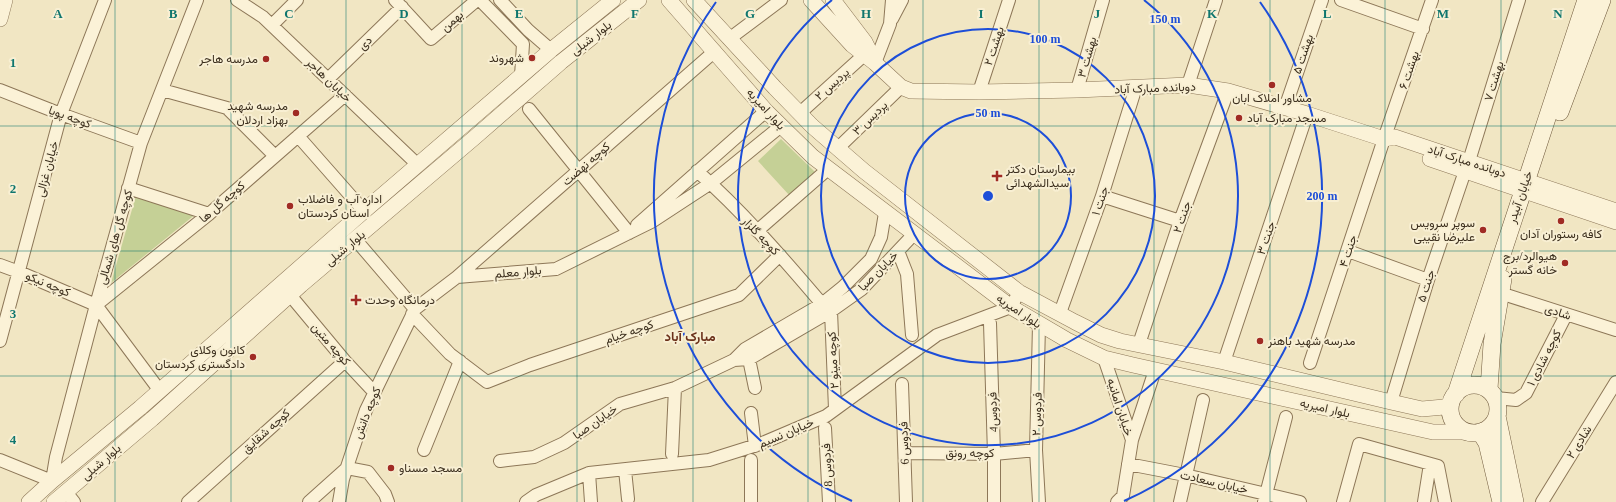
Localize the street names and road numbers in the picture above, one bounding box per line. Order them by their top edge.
street label: بهمن [438,7,467,35]
street label: بلوار شبلی [568,18,615,59]
street label: بهشت ۲ [981,25,1008,68]
street label: بهشت ۵ [1290,32,1317,76]
street label: دی [355,33,376,54]
street label: بهشت ۳ [1075,35,1100,79]
street label: بهشت ۶ [1396,49,1423,91]
street label: خیابان هاجر [302,54,355,106]
street label: بهشت ۷ [1481,59,1508,103]
street label: پردیس ۲ [812,65,853,104]
street label: دوبانده مبارک آباد [1114,80,1196,97]
street label: بلوار امیریه [743,85,788,133]
street label: پردیس ۳ [850,98,891,139]
street label: کوچه پویا [46,103,93,132]
street label: خیابان غزالی [33,139,62,199]
street label: کوچه نهضت [559,139,613,189]
street label: دوبانده مبارک آباد [1426,142,1508,181]
street label: خیابان آبیدر [1504,169,1536,226]
street label: کوچه گل ها [196,178,248,226]
street label: جنت ۱ [1089,185,1111,217]
street label: کوچه گل های شمالی [95,188,136,286]
street label: جنت ۲ [1170,199,1194,235]
street label: کوچه گلزار [738,213,783,259]
street label: جنت ۳ [1254,220,1278,256]
street label: بلوار شبلی [322,227,368,269]
street label: جنت ۴ [1336,233,1360,269]
street label: خیابان صبا [855,248,901,294]
street label: بلوار معلم [494,263,542,282]
street label: کوچه نیکو [23,268,72,301]
street label: جنت ۵ [1414,268,1438,304]
street label: بلوار امیریه [993,291,1044,332]
street label: شادی [1543,301,1573,324]
street label: کوچه خیام [603,317,656,348]
street label: کوچه متین [308,320,353,369]
street label: کوچه شادی ۱ [1524,328,1565,389]
street label: کوچه مینو ۲ [825,331,842,389]
street label: خیابان امانیه [1104,376,1136,438]
street label: کوچه دانش [350,385,385,441]
street label: فردوس4 [985,392,1002,432]
street label: فردوس ۲ [1029,392,1046,436]
street label: بلوار امیریه [1298,395,1351,422]
street label: خیابان صبا [570,402,620,442]
street label: کوچه شقایق [239,406,293,457]
street label: خیابان نسیم [756,415,816,452]
street label: فردوس 6 [896,421,913,465]
street label: شادی ۲ [1564,423,1595,462]
street label: بلوار شبلی [78,441,124,484]
street label: فردوس 8 [819,443,836,487]
street label: کوچه رونق [946,446,994,461]
street label: خیابان سعادت [1179,467,1249,497]

